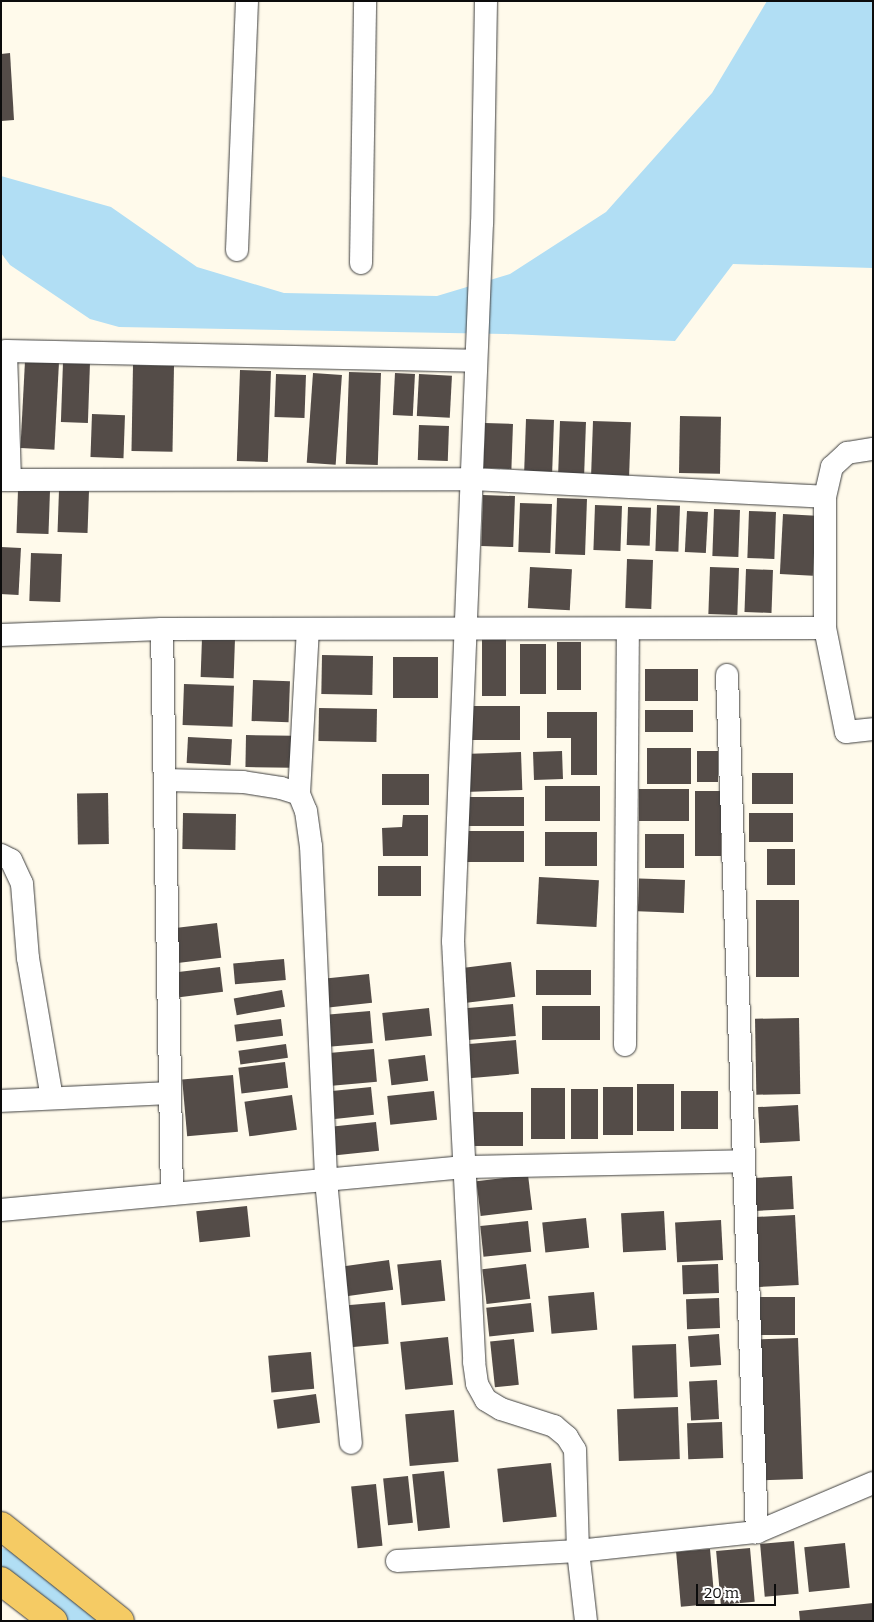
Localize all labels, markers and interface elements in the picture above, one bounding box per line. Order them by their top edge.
scale bar [699,1574,779,1606]
text: 20 m [704,1584,739,1602]

